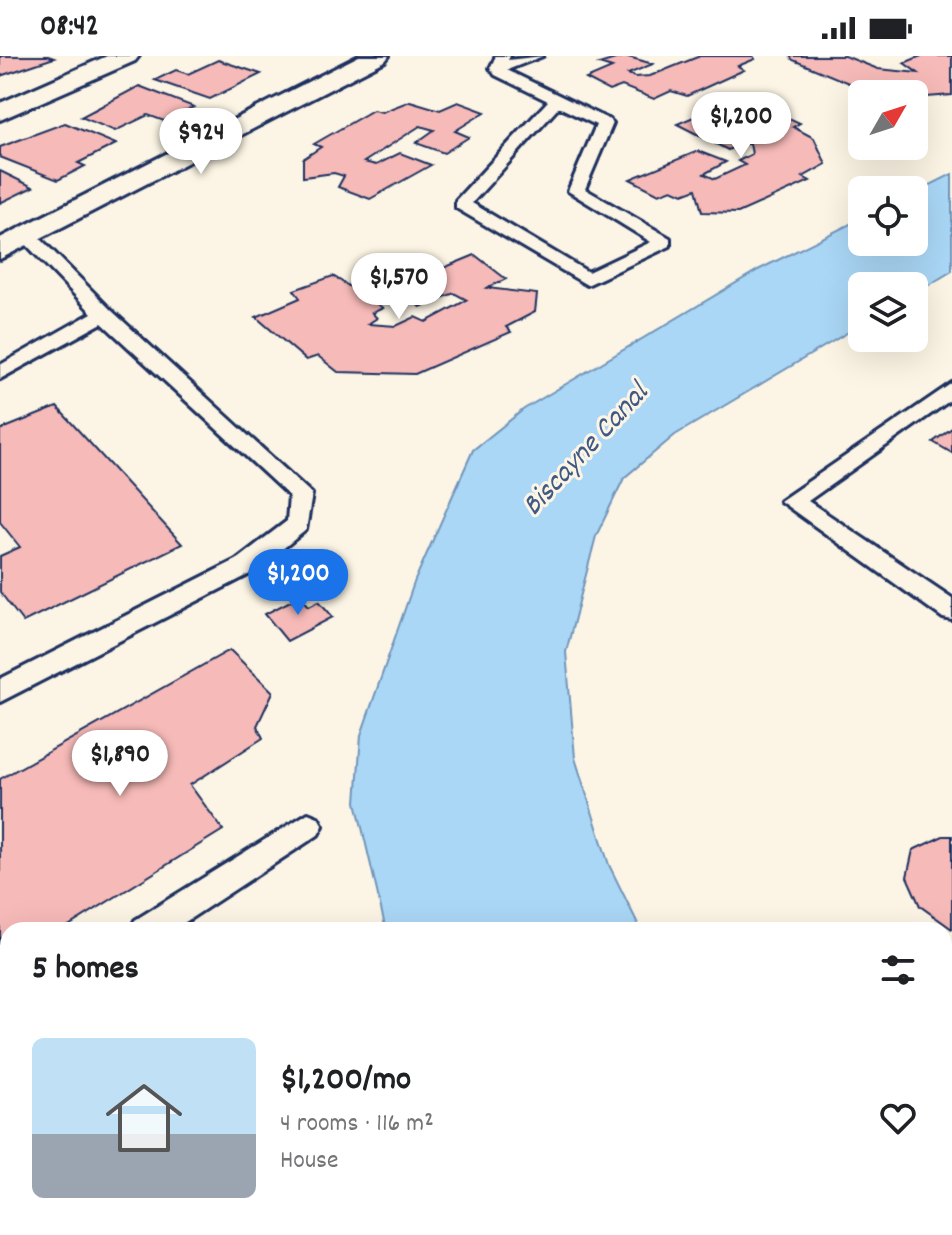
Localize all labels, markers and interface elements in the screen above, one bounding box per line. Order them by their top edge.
text: 08:42 [40,7,99,50]
north arrow [848,80,928,160]
map controls [848,80,928,352]
pin: $1,200 [676,92,806,160]
text: $1,200 [709,99,773,136]
pin: $924 [154,108,248,176]
text: $924 [177,115,225,152]
button: locate [848,176,928,256]
pin: $1,570 [334,253,464,321]
text: $1,570 [369,260,429,297]
button: layers [848,272,928,352]
water label: Biscayne Canal [514,373,662,527]
pin: $1,200 [233,549,363,617]
text: $1,200 [266,556,330,593]
pin: $1,890 [55,730,185,798]
text: $1,890 [90,737,150,774]
text: 5 homes [32,946,139,995]
icon: filters [876,948,920,992]
text: $1,200/mo [280,1057,411,1106]
icon: home [96,1070,192,1166]
icon: heart [876,1096,920,1140]
text: 4 rooms · 116 m² [280,1106,434,1143]
text: House [280,1143,338,1180]

